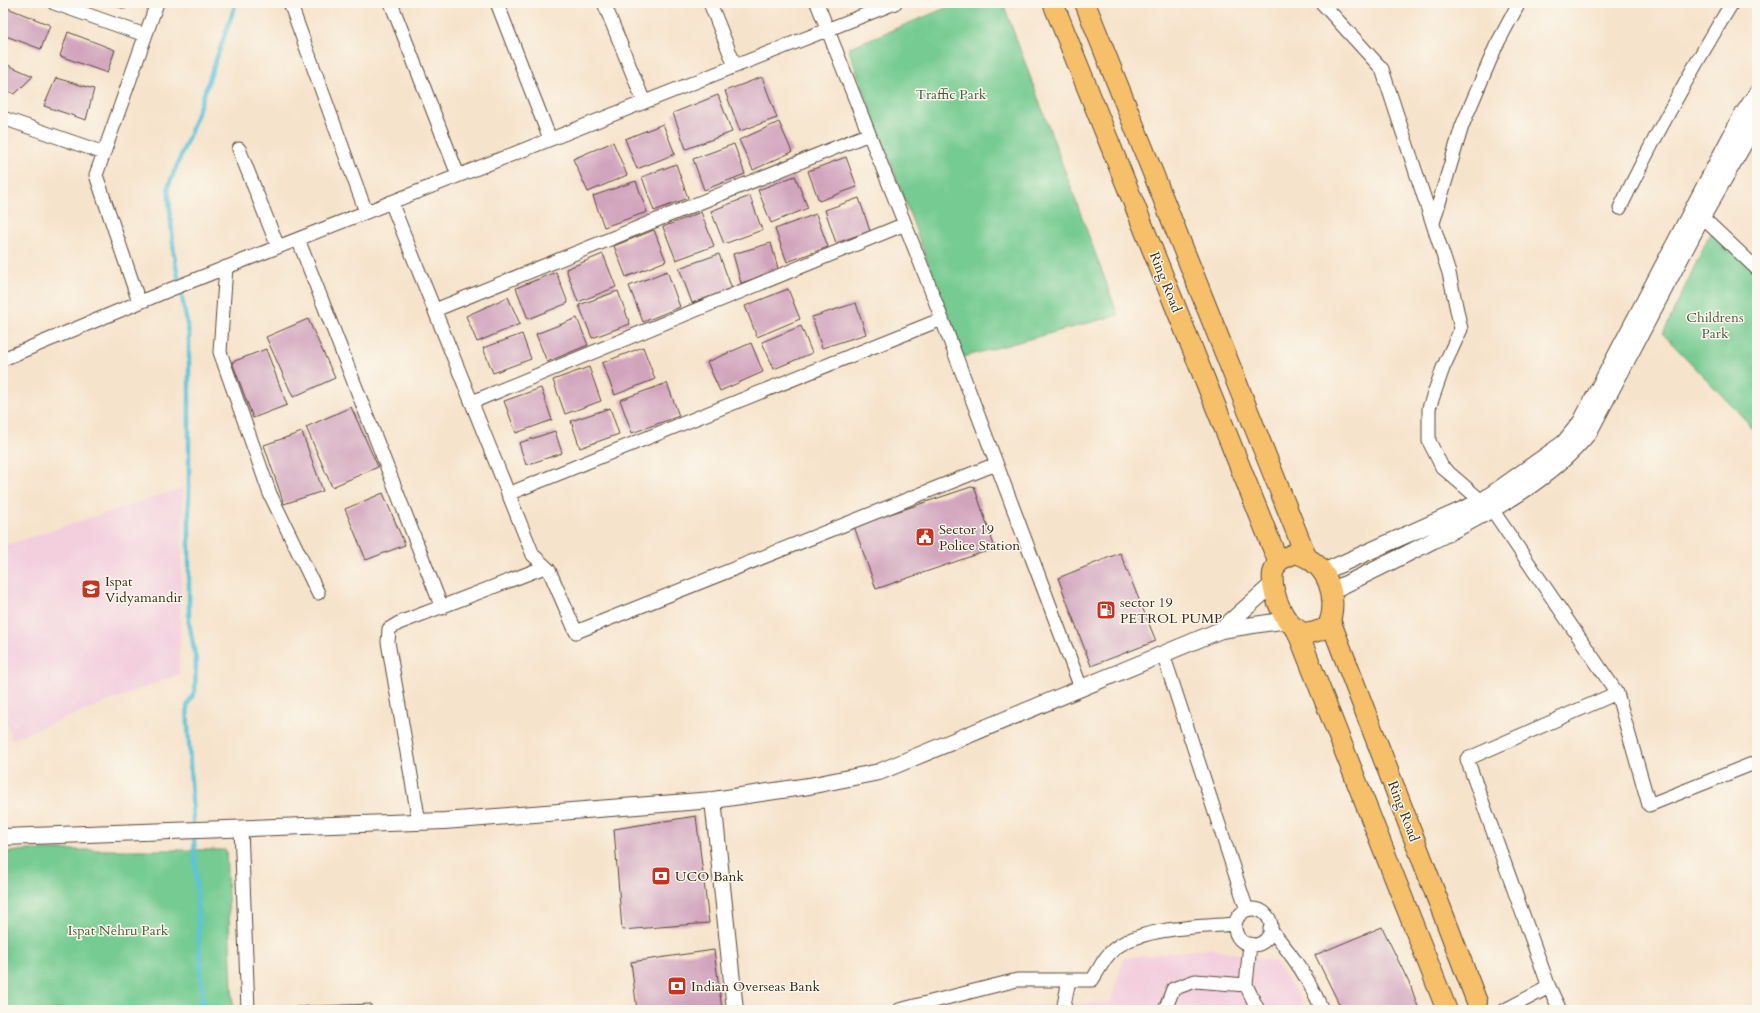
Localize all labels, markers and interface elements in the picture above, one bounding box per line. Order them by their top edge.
park label: Traffic Park [916,85,987,104]
street label: Ring Road [1145,249,1187,316]
park label: Childrens Park [1686,308,1744,343]
place label: Sector 19 Police Station [939,520,1020,555]
public building icon: Sector 19 Police Station [914,526,936,548]
place label: Ispat Vidyamandir [105,572,183,607]
school or university icon: Ispat Vidyamandir [80,578,102,600]
place label: sector 19 PETROL PUMP [1120,593,1222,628]
fuel station icon: sector 19 PETROL PUMP [1095,599,1117,621]
street label: Ring Road [1383,778,1424,845]
bank icon: UCO Bank [650,865,672,887]
place label: UCO Bank [675,867,745,886]
park label: Ispat Nehru Park [68,921,169,940]
bank icon: Indian Overseas Bank [666,975,688,997]
place label: Indian Overseas Bank [691,977,821,996]

